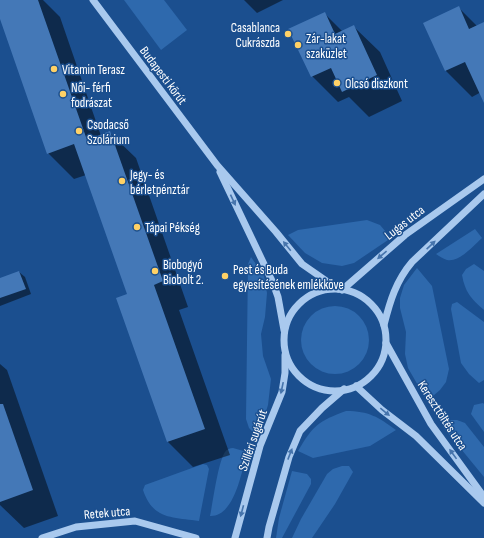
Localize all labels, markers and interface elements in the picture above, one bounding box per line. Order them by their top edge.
place label: Casablanca Cukrászda [231,20,280,51]
marker: Casablanca Cukrászda [283,29,293,39]
place label: Zár-lakat szaküzlet [306,31,347,62]
marker: Zár-lakat szaküzlet [293,40,303,50]
street label: Budapesti körút [136,43,190,108]
place label: Vitamin Terasz [62,62,125,78]
marker: Vitamin Terasz [49,64,59,74]
place label: Olcsó diszkont [345,76,408,92]
marker: Olcsó diszkont [332,78,342,88]
place label: Női- férfi fodrászat [71,80,112,111]
marker: Női- férfi fodrászat [58,89,68,99]
place label: Csodacső Szolárium [87,117,130,148]
marker: Csodacső Szolárium [74,126,84,136]
place label: Jegy- és bérletpénztár [129,167,190,198]
marker: Jegy- és bérletpénztár [117,176,127,186]
one-way arrow [230,195,236,206]
street label: Lugas utca [381,202,428,243]
place label: Tápai Pékség [145,220,200,236]
marker: Tápai Pékség [132,222,142,232]
one-way arrow [425,240,436,249]
one-way arrow [283,241,292,251]
one-way arrow [377,250,388,259]
place label: Biobogyó Biobolt 2. [163,257,204,288]
place label: Pest és Buda egyesítésének emlékköve [233,262,344,293]
marker: Biobogyó Biobolt 2. [150,266,160,276]
marker: Pest és Buda egyesítésének emlékköve [220,271,230,281]
street label: Kereszttöltés utca [414,378,471,453]
one-way arrow [279,381,285,394]
street label: Szilléri sugárút [235,407,271,473]
one-way arrow [379,407,390,416]
one-way arrow [288,448,294,460]
one-way arrow [449,448,457,459]
street label: Retek utca [83,503,131,523]
one-way arrow [239,505,245,517]

